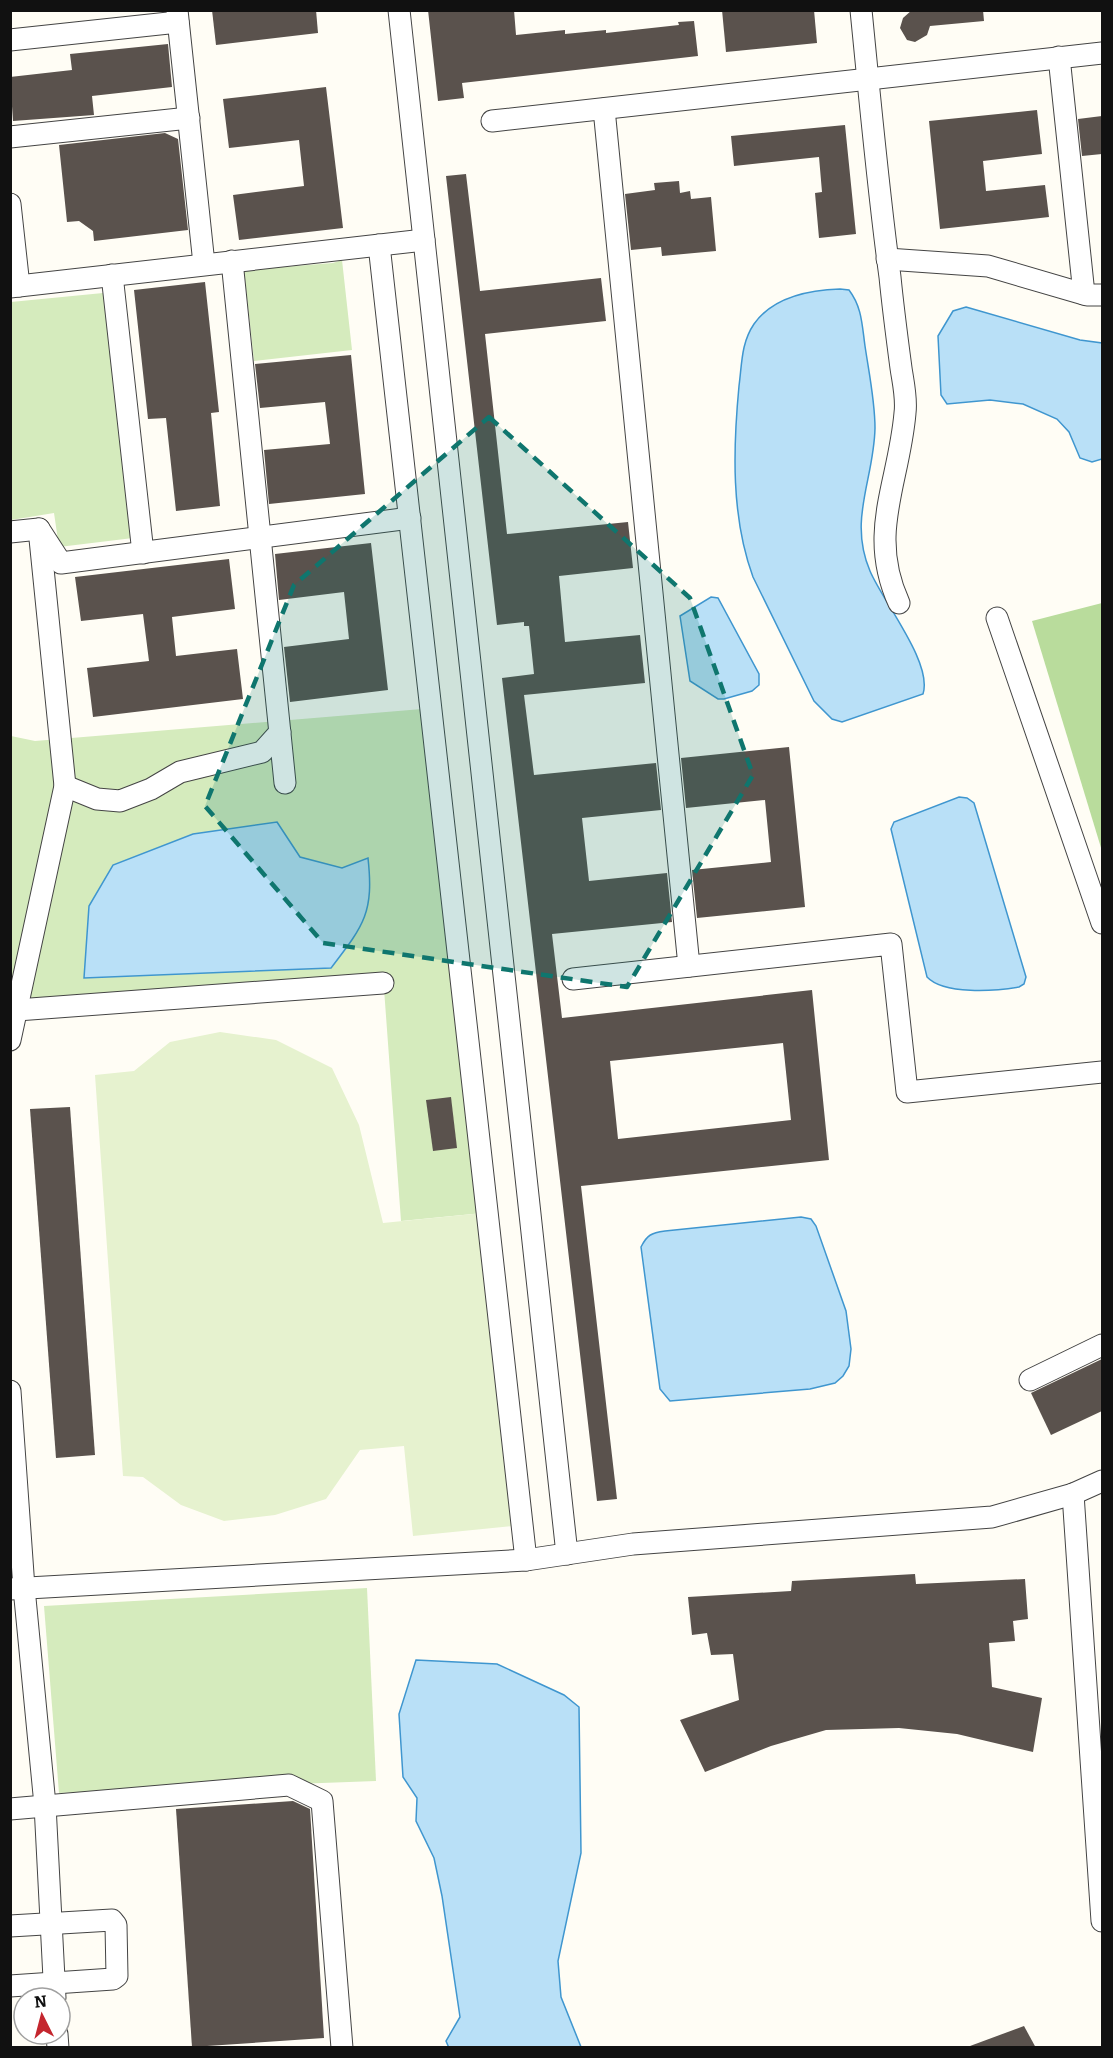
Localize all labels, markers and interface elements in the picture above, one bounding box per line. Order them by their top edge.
north arrow [12,1986,72,2046]
text: N [33,1991,48,2012]

